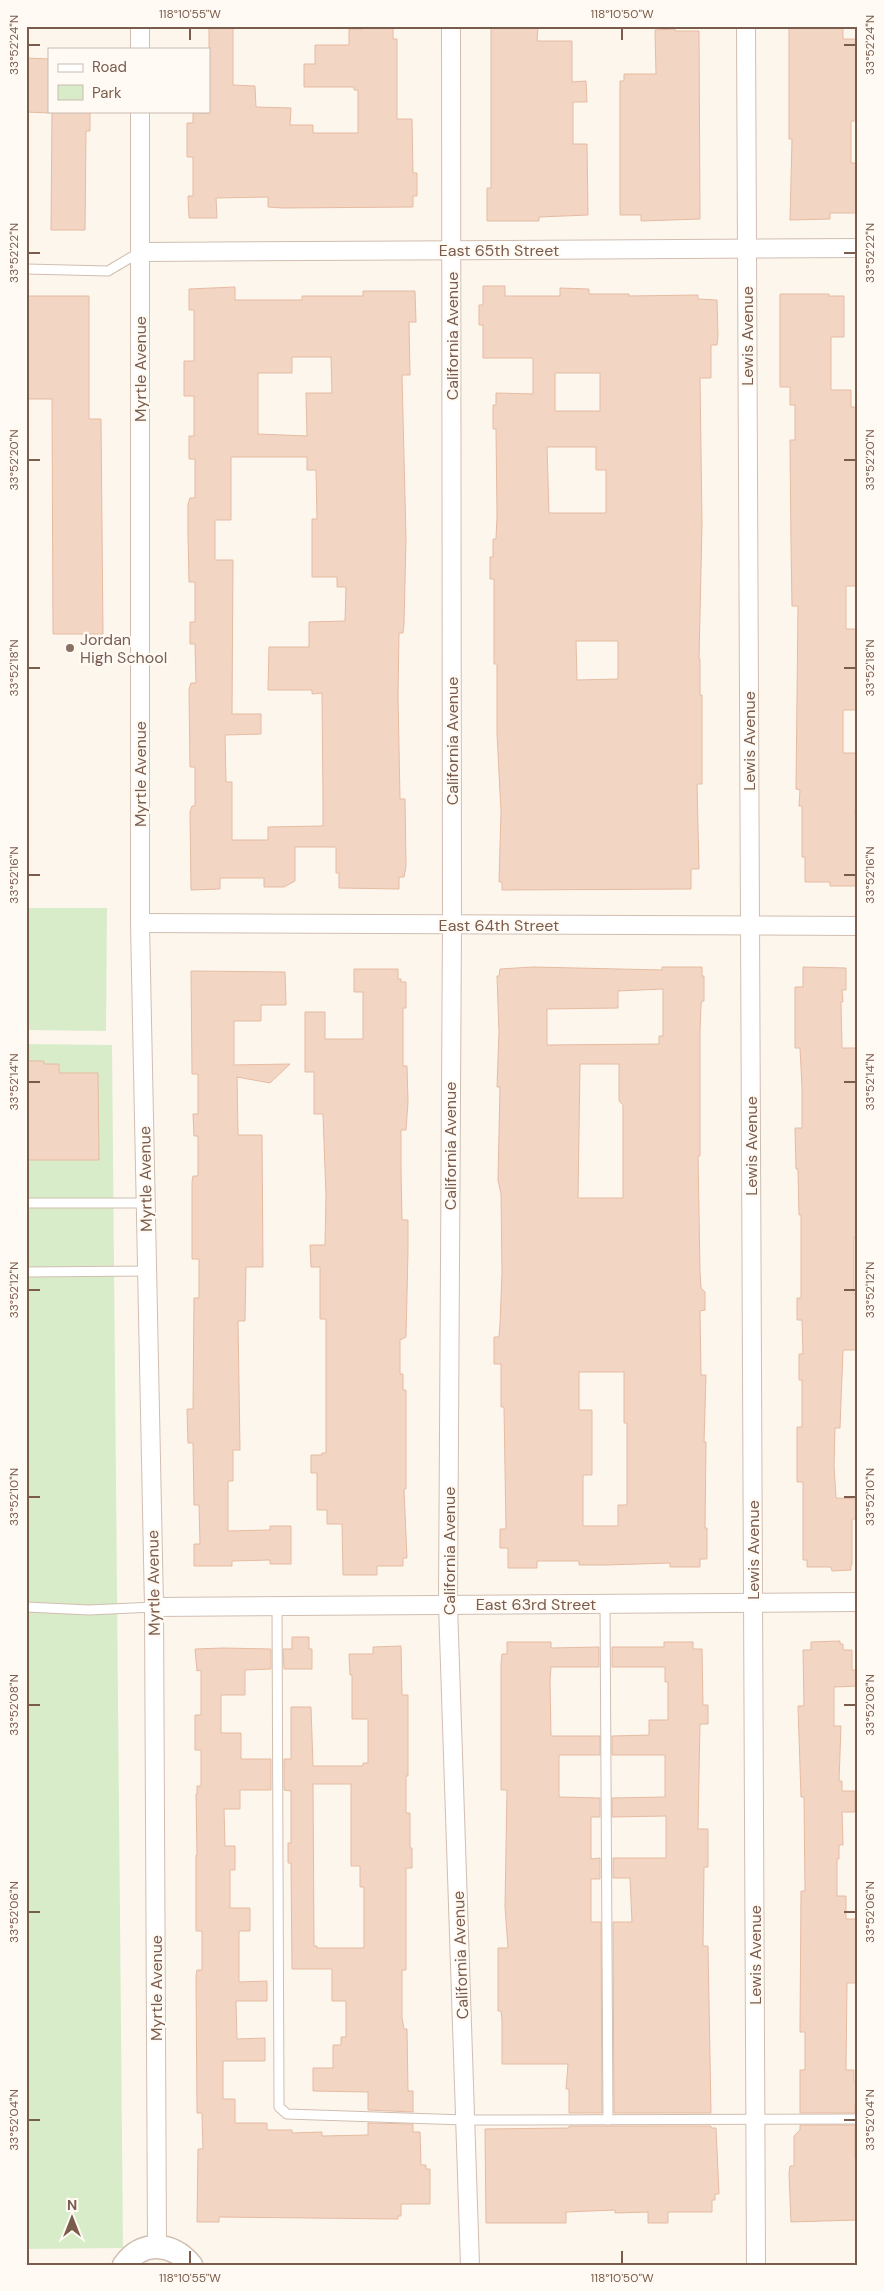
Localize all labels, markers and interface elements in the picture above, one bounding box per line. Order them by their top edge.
text: 118°10'55"W [159,6,221,22]
text: 118°10'50"W [590,6,654,22]
text: 33°52'24"N [6,15,22,75]
text: 33°52'24"N [862,15,878,75]
legend [48,48,210,112]
text: Road [92,57,127,77]
text: Park [92,83,122,103]
text: 33°52'22"N [6,223,22,283]
text: 33°52'22"N [862,223,878,283]
street label: East 65th Street [439,240,559,261]
street label: California Avenue [442,272,463,400]
street label: Lewis Avenue [737,286,758,386]
street label: Myrtle Avenue [130,316,151,422]
text: 33°52'20"N [6,429,22,491]
text: 33°52'20"N [862,429,878,491]
place label: Jordan High School [80,629,167,668]
text: 33°52'18"N [6,639,22,697]
text: 33°52'18"N [862,639,878,697]
marker: Jordan High School [64,642,76,654]
street label: California Avenue [442,677,463,805]
street label: Lewis Avenue [739,691,760,791]
street label: Myrtle Avenue [130,721,151,827]
text: 33°52'16"N [6,846,22,904]
text: 33°52'16"N [862,846,878,904]
street label: East 64th Street [439,915,559,936]
text: 33°52'14"N [6,1053,22,1111]
text: 33°52'14"N [862,1053,878,1111]
street label: California Avenue [440,1082,461,1210]
street label: Lewis Avenue [741,1096,762,1196]
street label: Myrtle Avenue [134,1126,157,1232]
text: 33°52'12"N [6,1262,22,1318]
text: 33°52'12"N [862,1262,878,1318]
text: 33°52'10"N [6,1468,22,1526]
text: 33°52'10"N [862,1468,878,1526]
street label: California Avenue [439,1487,460,1615]
street label: Lewis Avenue [743,1500,764,1600]
street label: Myrtle Avenue [142,1530,165,1636]
street label: East 63rd Street [476,1594,596,1615]
text: 33°52'08"N [6,1674,22,1736]
text: 33°52'08"N [862,1674,878,1736]
text: 33°52'06"N [6,1881,22,1943]
text: 33°52'06"N [862,1881,878,1943]
street label: California Avenue [448,1890,473,2020]
street label: Lewis Avenue [745,1905,766,2005]
street label: Myrtle Avenue [146,1935,167,2041]
text: 33°52'04"N [6,2089,22,2151]
text: 33°52'04"N [862,2089,878,2151]
north arrow [48,2194,98,2244]
text: N [67,2196,77,2214]
text: 118°10'55"W [159,2270,221,2286]
text: 118°10'50"W [590,2270,654,2286]

